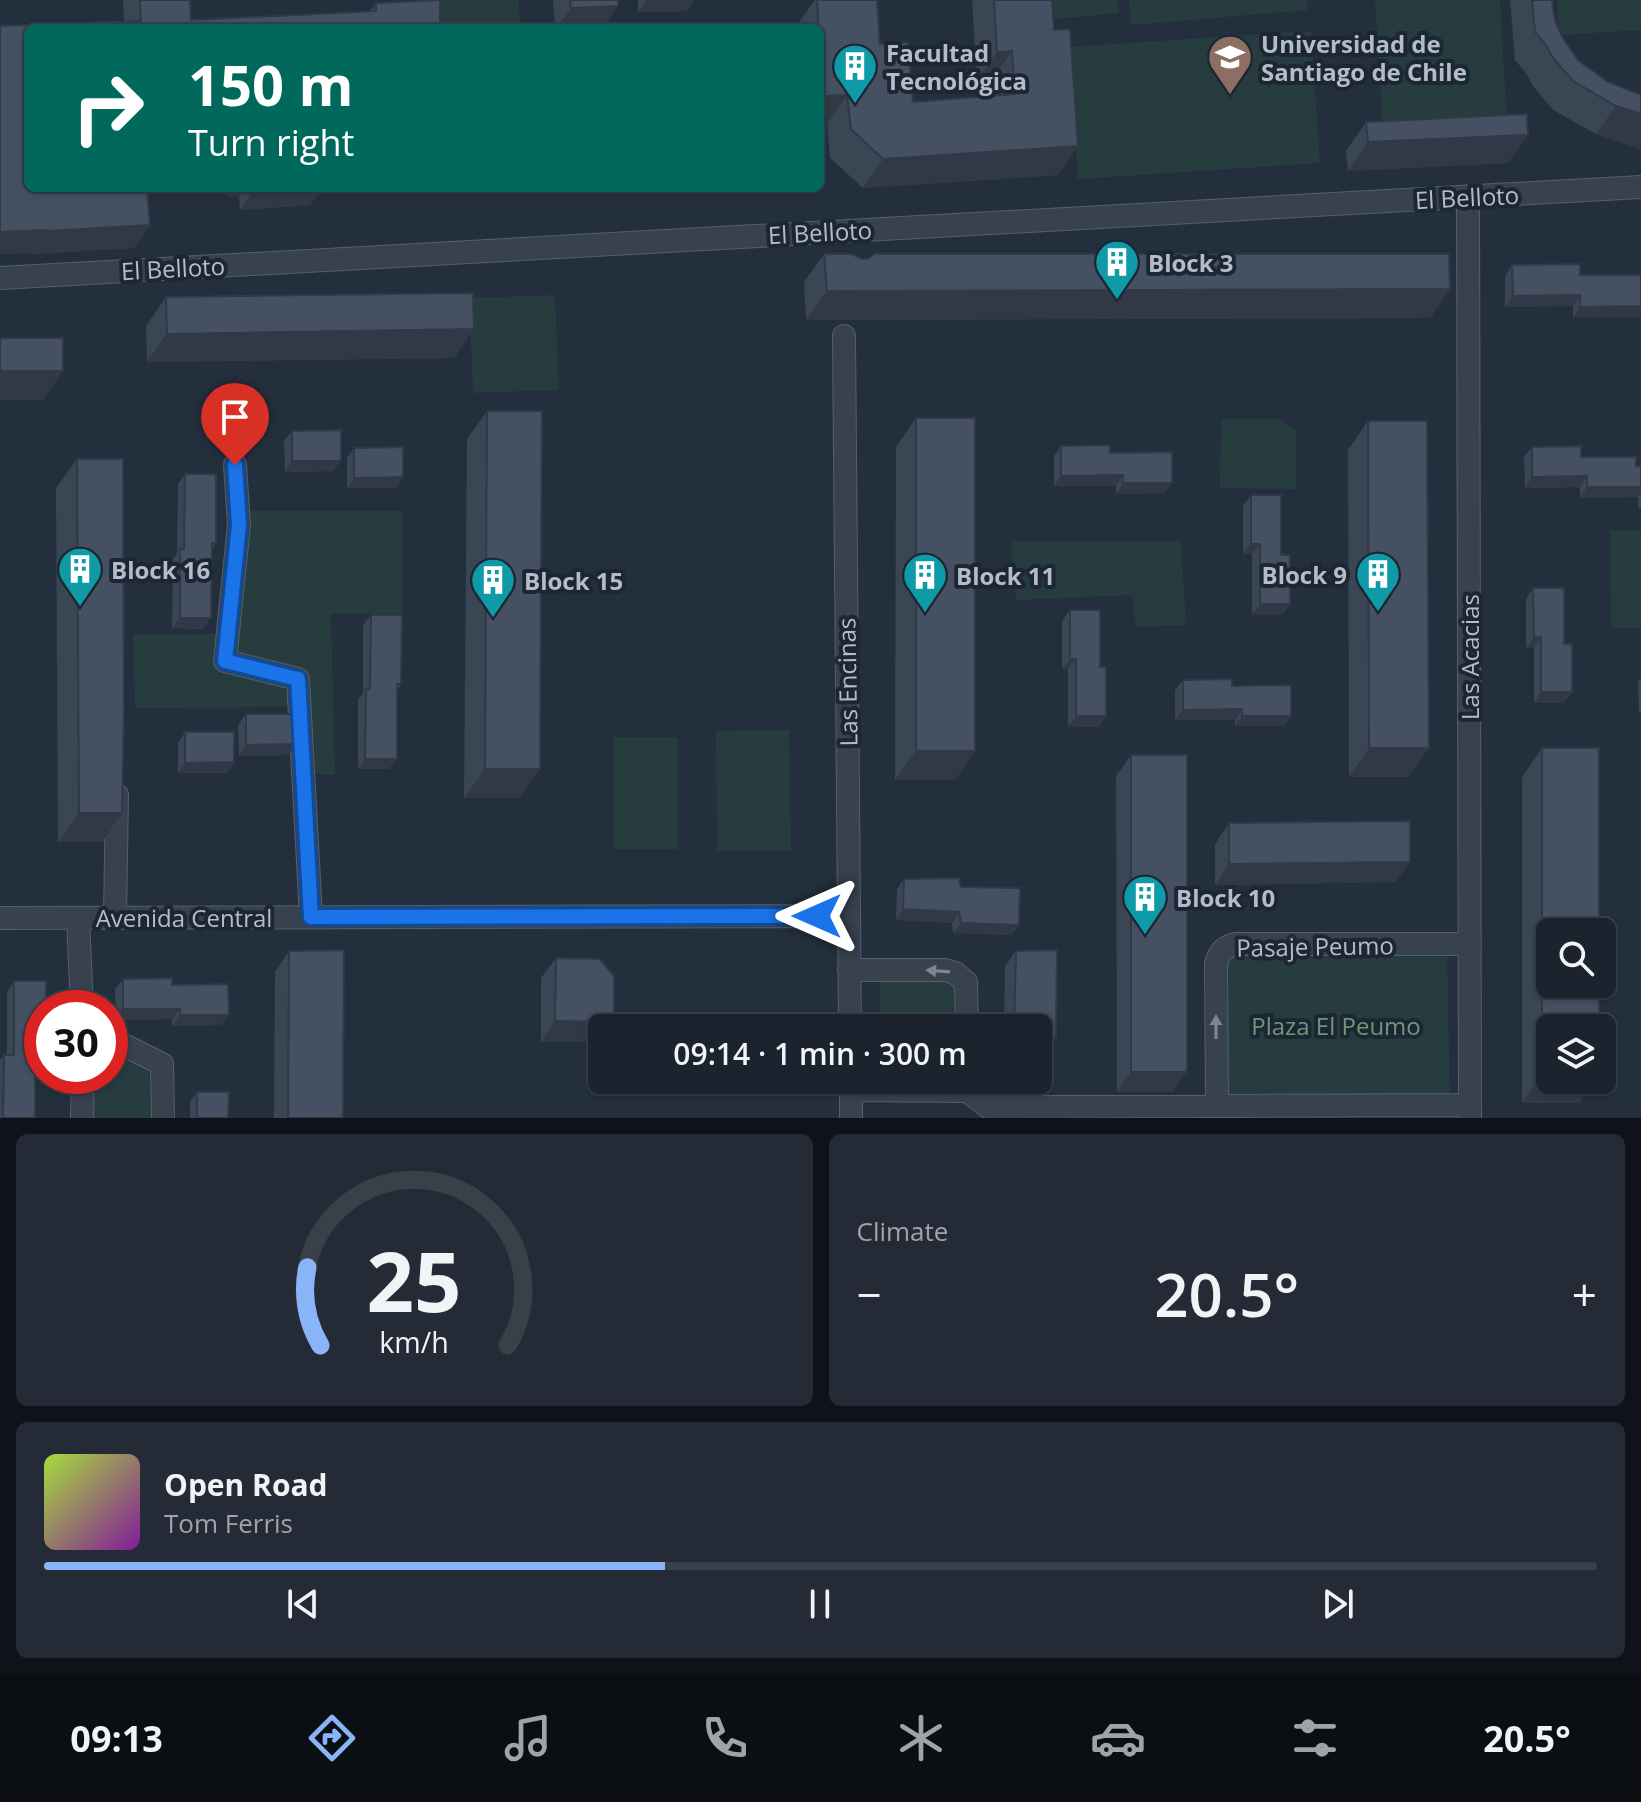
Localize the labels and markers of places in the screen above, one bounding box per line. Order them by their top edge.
place label: Universidad de Santiago de Chile [1261,27,1467,88]
school or university icon: Universidad de Santiago de Chile [1206,33,1254,96]
place label: Facultad Tecnológica [886,36,1027,97]
building icon: Facultad Tecnológica [831,42,879,105]
building icon: Block 3 [1093,238,1141,301]
place label: Block 3 [1148,246,1234,279]
pin [201,383,269,465]
building icon: Block 16 [56,545,104,608]
building icon: Block 9 [1354,550,1402,613]
building icon: Block 11 [901,551,949,614]
place label: Block 16 [111,553,210,586]
building icon: Block 15 [469,556,517,619]
place label: Block 9 [1262,558,1347,591]
place label: Block 11 [956,559,1055,592]
place label: Block 15 [524,564,623,597]
building icon: Block 10 [1121,873,1169,936]
place label: Block 10 [1176,881,1275,914]

